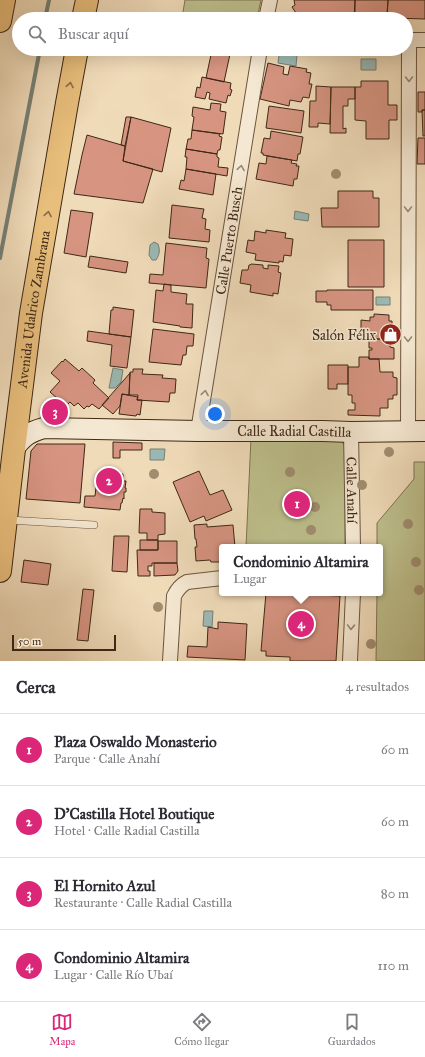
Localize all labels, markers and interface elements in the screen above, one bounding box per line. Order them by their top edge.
search box [12,12,413,56]
icon: search [26,23,48,45]
text: Buscar aquí [58,25,129,43]
one-way arrow [405,76,413,82]
one-way arrow [65,82,74,89]
one-way arrow [236,164,245,171]
street label: Calle Puerto Busch [212,185,246,296]
one-way arrow [404,206,412,212]
one-way arrow [43,210,52,217]
street label: Avenida Udalrico Zambrana [13,229,54,390]
shop icon: Salón Félix [378,322,404,348]
place label: Salón Félix [312,327,377,344]
one-way arrow [404,336,412,342]
one-way arrow [200,390,209,396]
pin: 3 [42,397,68,427]
your location [205,404,225,424]
street label: Calle Radial Castilla [237,423,352,441]
street label: Calle Anahí [343,457,361,524]
pin: 2 [96,466,122,496]
pin: 1 [284,489,310,519]
popup [219,544,383,596]
text: Condominio Altamira [233,553,369,571]
text: Lugar [233,571,266,587]
pin: 4 [288,609,314,639]
one-way arrow [347,624,356,630]
scale bar [12,633,116,652]
text: 50 m [18,635,41,648]
text: Cerca [16,677,55,698]
text: 4 resultados [346,679,409,695]
text: Plaza Oswaldo Monasterio [54,733,217,751]
text: 1 [26,742,32,758]
text: 60 m [381,742,409,758]
text: Parque · Calle Anahí [54,751,160,767]
text: D'Castilla Hotel Boutique [54,805,214,823]
text: 2 [26,814,32,830]
text: 60 m [381,814,409,830]
text: Hotel · Calle Radial Castilla [54,823,200,839]
text: El Hornito Azul [54,877,156,895]
text: 3 [26,886,32,902]
text: 80 m [381,886,409,902]
text: Restaurante · Calle Radial Castilla [54,895,232,911]
text: Condominio Altamira [54,949,189,967]
text: 4 [25,958,33,974]
text: 110 m [377,958,409,974]
text: Lugar · Calle Río Ubaí [54,967,173,983]
tab: Mapa [49,1011,76,1048]
tab: Cómo llegar [174,1011,229,1048]
tab: Guardados [328,1011,376,1048]

